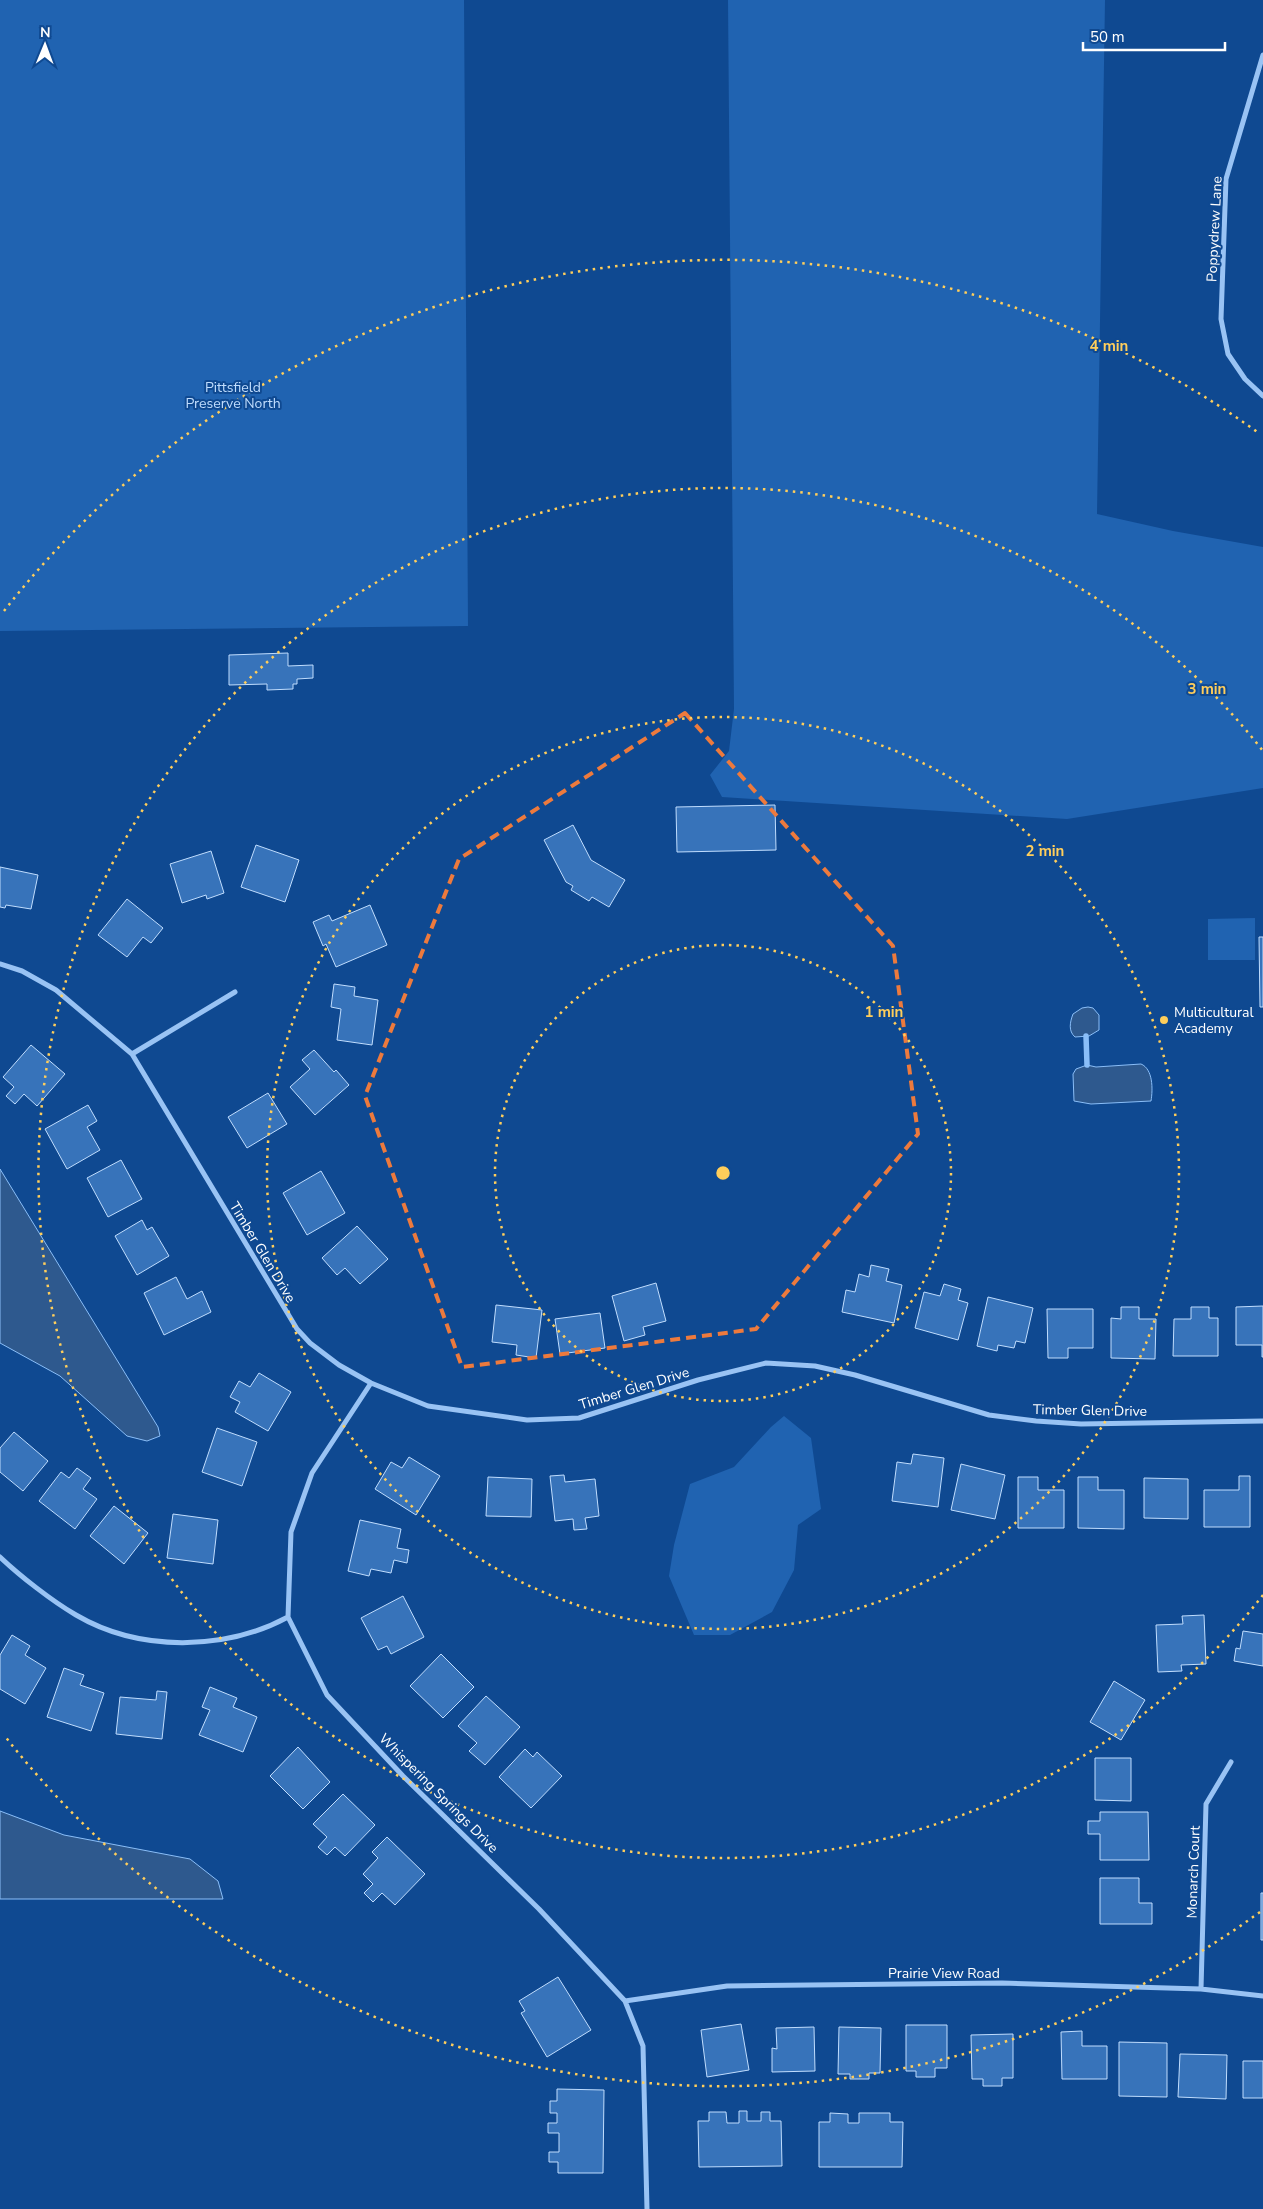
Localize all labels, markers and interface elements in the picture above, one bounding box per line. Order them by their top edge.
north arrow [20,20,70,70]
scale bar [1083,20,1226,52]
text: N [40,23,51,42]
text: 50 m [1090,27,1125,47]
street label: Poppydrew Lane [1202,176,1227,282]
text: 4 min [1090,336,1128,356]
park label: Pittsfield Preserve North [185,378,281,413]
text: 3 min [1188,679,1226,699]
text: 2 min [1026,841,1064,861]
text: 1 min [865,1002,903,1022]
place label: Multicultural Academy [1174,1003,1254,1038]
marker: Multicultural Academy [1158,1014,1170,1026]
centre of rings [714,1164,732,1182]
street label: Timber Glen Drive [225,1198,300,1306]
street label: Timber Glen Drive [577,1363,692,1414]
street label: Timber Glen Drive [1033,1400,1147,1421]
street label: Whispering Springs Drive [375,1729,503,1857]
street label: Monarch Court [1182,1825,1205,1919]
street label: Prairie View Road [888,1964,1000,1983]

